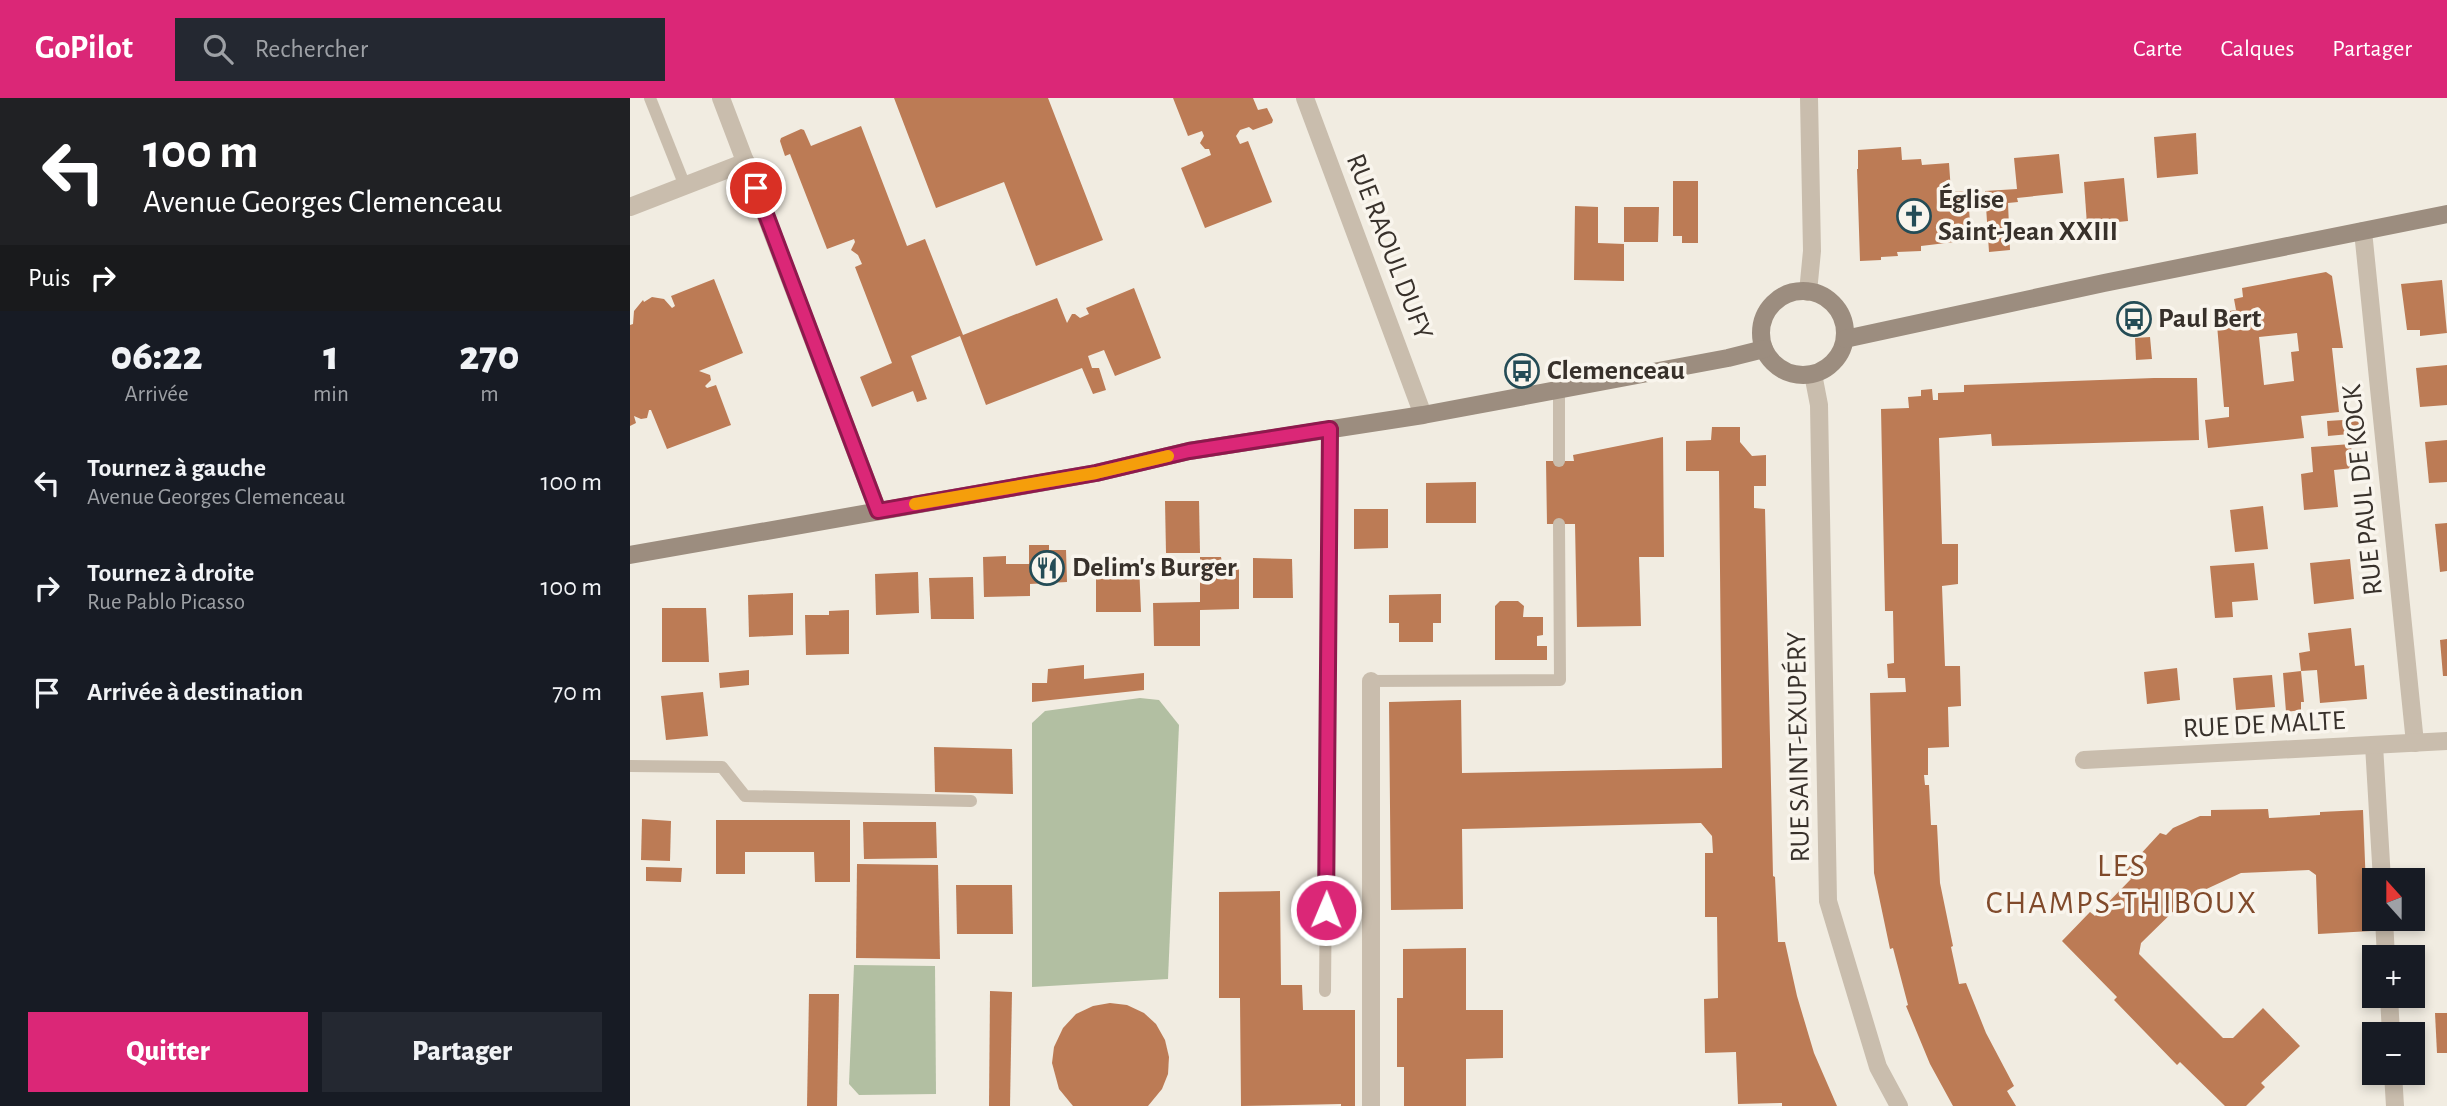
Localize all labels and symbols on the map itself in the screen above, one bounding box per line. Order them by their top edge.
street label: RUE RAOUL DUFY [1341,150,1437,344]
pin [726,158,786,218]
place label: Église Saint-Jean XXIII [1938,183,2118,246]
church icon: Église Saint-Jean XXIII [1895,197,1933,235]
bus stop icon: Paul Bert [2115,300,2153,338]
place label: Paul Bert [2158,305,2262,333]
bus stop icon: Clemenceau [1503,352,1541,390]
place label: Clemenceau [1547,357,1685,385]
street label: RUE PAUL DE KOCK [2338,383,2388,597]
restaurant icon: Delim's Burger [1028,549,1066,587]
place label: Delim's Burger [1072,554,1237,582]
street label: RUE SAINT-EXUPÉRY [1780,631,1815,863]
street label: RUE DE MALTE [2182,707,2346,743]
district label: LES CHAMPS-THIBOUX [1986,850,2258,919]
north arrow [2362,868,2426,931]
position arrow [1289,873,1363,947]

